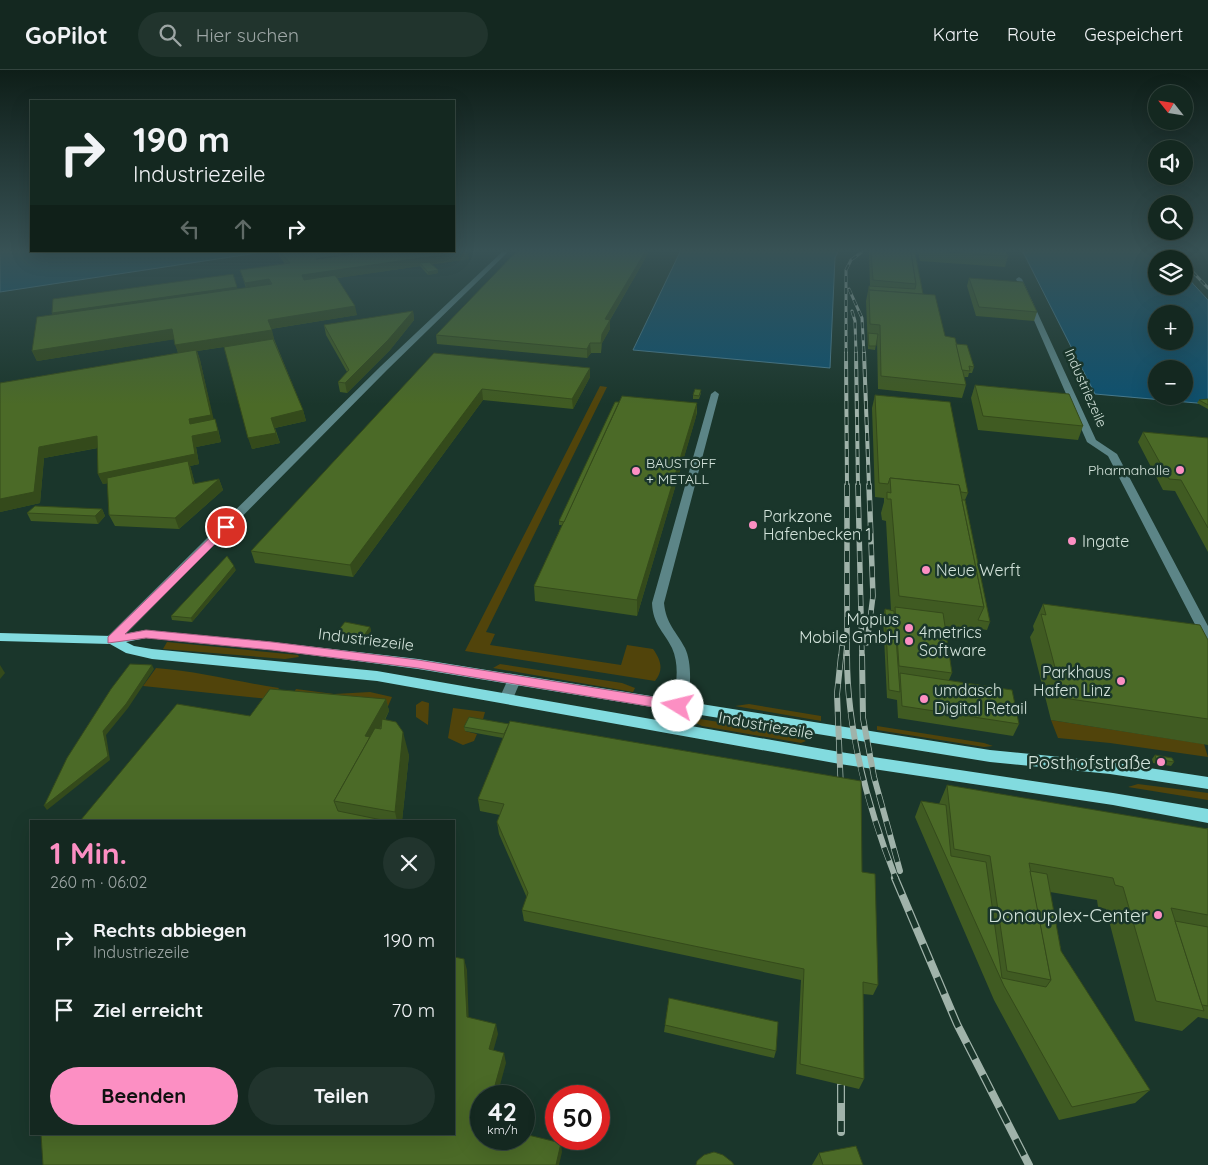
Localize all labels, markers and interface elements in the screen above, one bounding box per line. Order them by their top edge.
search box [138,12,488,57]
text: GoPilot [25,20,108,50]
icon: search [156,21,184,49]
text: Hier suchen [196,23,299,47]
text: Karte [933,23,979,46]
text: Route [1007,23,1056,46]
text: Gespeichert [1084,23,1183,46]
north arrow [1148,85,1192,130]
map controls [1148,85,1193,405]
text: 190 m [133,117,230,161]
icon: right [50,120,115,185]
button: sound [1148,140,1193,185]
text: Industriezeile [133,160,266,188]
button: search [1148,195,1193,240]
icon: left [176,215,204,243]
icon: ahead [229,215,257,243]
icon: right [282,215,310,243]
button: layers [1148,250,1193,295]
button: + [1148,305,1193,350]
street label: Industriezeile [1061,346,1111,430]
button: − [1148,360,1193,405]
place label: BAUSTOFF + METALL [646,454,717,488]
place label: Pharmahalle [1088,461,1170,479]
marker: Pharmahalle [1174,464,1186,476]
marker: BAUSTOFF + METALL [630,465,642,477]
pin [205,506,247,548]
place label: Parkzone Hafenbecken 1 [763,506,871,544]
icon: arrive [212,513,240,541]
marker: Parkzone Hafenbecken 1 [747,519,759,531]
place label: Ingate [1082,531,1129,551]
marker: Ingate [1066,535,1078,547]
place label: Neue Werft [936,560,1021,580]
marker: Neue Werft [920,564,932,576]
place label: Mopius Mobile GmbH [799,609,899,647]
marker: Mopius Mobile GmbH [903,622,915,634]
place label: 4metrics Software [919,622,986,660]
street label: Industriezeile [317,623,415,655]
marker: 4metrics Software [903,635,915,647]
place label: Parkhaus Hafen Linz [1033,662,1111,700]
marker: Parkhaus Hafen Linz [1115,675,1127,687]
position arrow [651,679,703,731]
place label: umdasch Digital Retail [934,680,1027,718]
marker: umdasch Digital Retail [918,693,930,705]
street label: Industriezeile [717,707,815,743]
place label: Posthofstraße [1028,750,1151,774]
marker: Posthofstraße [1155,756,1167,768]
text: 1 Min. [50,834,127,872]
button: close [383,837,435,889]
text: 260 m · 06:02 [50,872,147,892]
place label: Donauplex-Center [988,903,1149,927]
marker: Donauplex-Center [1152,909,1164,921]
text: Rechts abbiegen [93,918,246,942]
icon: right [50,926,78,954]
text: 190 m [384,928,435,952]
text: Industriezeile [93,942,189,962]
icon: arrive [50,996,78,1024]
text: Ziel erreicht [93,998,203,1022]
text: 70 m [391,998,435,1022]
button: Beenden [50,1067,238,1125]
button: Teilen [248,1067,435,1125]
speed limit sign: 50 [545,1085,610,1150]
text: 42 [488,1096,517,1127]
text: km/h [487,1122,518,1137]

